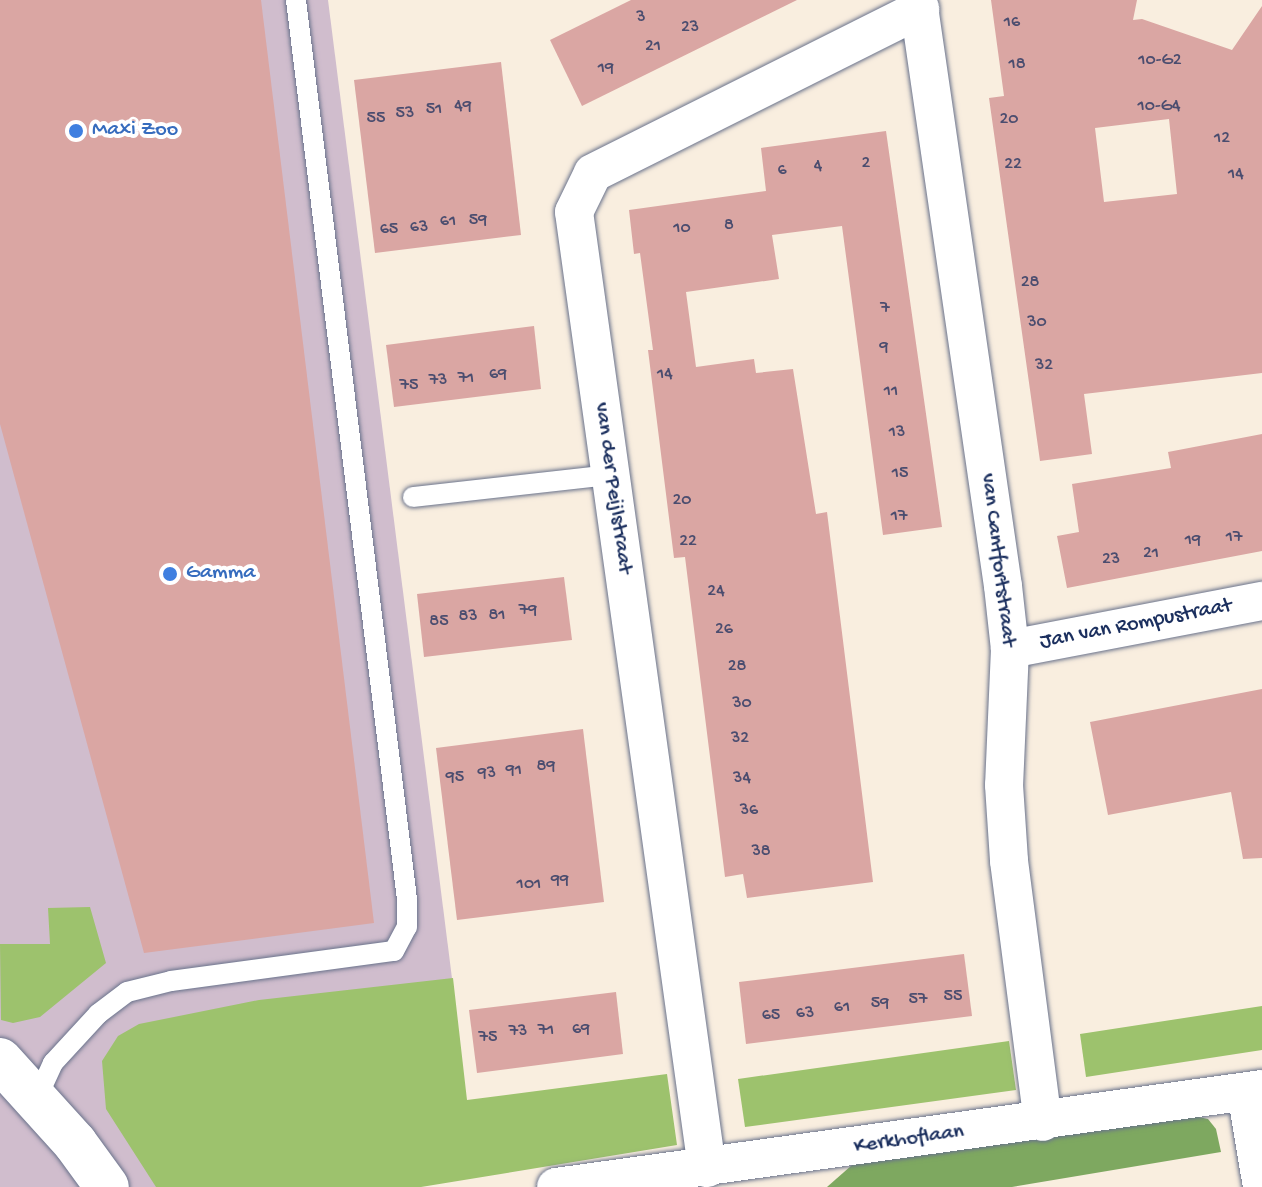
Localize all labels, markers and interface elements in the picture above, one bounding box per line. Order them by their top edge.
house number: 3 [636,7,646,29]
house number: 16 [1004,12,1020,34]
house number: 23 [681,17,699,39]
house number: 21 [645,36,661,58]
house number: 10-G2 [1138,50,1182,72]
house number: 18 [1008,54,1026,76]
house number: 19 [598,58,614,80]
house number: 49 [454,96,472,118]
house number: 10-G4 [1137,96,1181,118]
house number: 51 [426,99,442,121]
house number: 53 [396,103,414,125]
house number: 55 [367,108,385,130]
house number: 20 [999,109,1019,131]
place label: Maxi Zoo [92,118,178,144]
marker: Maxi Zoo [67,122,85,140]
house number: 12 [1214,128,1230,150]
house number: 2 [862,153,870,175]
house number: 22 [1004,154,1022,176]
house number: 4 [814,156,822,178]
house number: 6 [777,160,787,182]
house number: 14 [1228,164,1244,186]
house number: 59 [469,210,487,232]
house number: 61 [440,211,456,233]
house number: 8 [724,215,734,237]
house number: 63 [410,217,428,239]
house number: 10 [673,218,691,240]
house number: 65 [380,219,398,241]
house number: 28 [1021,272,1039,294]
house number: 7 [880,298,890,320]
house number: 30 [1027,312,1047,334]
house number: 9 [879,337,889,359]
house number: 32 [1035,355,1053,377]
house number: 69 [489,364,507,386]
house number: 14 [657,364,673,386]
house number: 71 [458,368,474,390]
house number: 73 [429,370,447,392]
house number: 75 [400,375,418,397]
house number: 11 [884,381,898,403]
street label: van der Peijlstraat [587,401,637,575]
house number: 13 [889,422,905,444]
house number: 15 [892,463,908,485]
street label: van Cantfortstraat [973,472,1021,648]
house number: 20 [672,490,692,512]
house number: 17 [891,506,907,528]
house number: 17 [1226,527,1242,549]
house number: 19 [1185,530,1201,552]
house number: 22 [679,531,697,553]
house number: 21 [1143,543,1159,565]
house number: 23 [1102,549,1120,571]
place label: Gamma [186,561,256,587]
marker: Gamma [161,565,179,583]
house number: 24 [707,581,725,603]
street label: Jan van Rompustraat [1038,593,1234,657]
house number: 79 [519,600,537,622]
house number: 81 [488,605,506,627]
house number: 83 [458,606,478,628]
house number: 85 [429,611,449,633]
house number: 26 [715,619,733,641]
house number: 28 [728,656,746,678]
house number: 30 [732,693,752,715]
house number: 32 [731,728,749,750]
house number: 89 [537,756,555,778]
house number: 91 [506,760,522,782]
house number: 93 [478,763,496,785]
house number: 95 [446,767,464,789]
house number: 34 [733,768,751,790]
house number: 36 [740,800,758,822]
house number: 38 [751,841,771,863]
house number: 99 [551,870,569,892]
house number: 101 [517,874,541,896]
house number: 55 [944,986,962,1008]
house number: 57 [909,989,927,1011]
house number: 59 [871,993,889,1015]
house number: 61 [834,997,850,1019]
house number: 63 [796,1003,814,1025]
house number: 65 [762,1005,780,1027]
house number: 69 [572,1019,590,1041]
house number: 71 [538,1020,554,1042]
house number: 73 [509,1021,527,1043]
house number: 75 [479,1027,497,1049]
street label: Kerkhoflaan [852,1119,966,1161]

